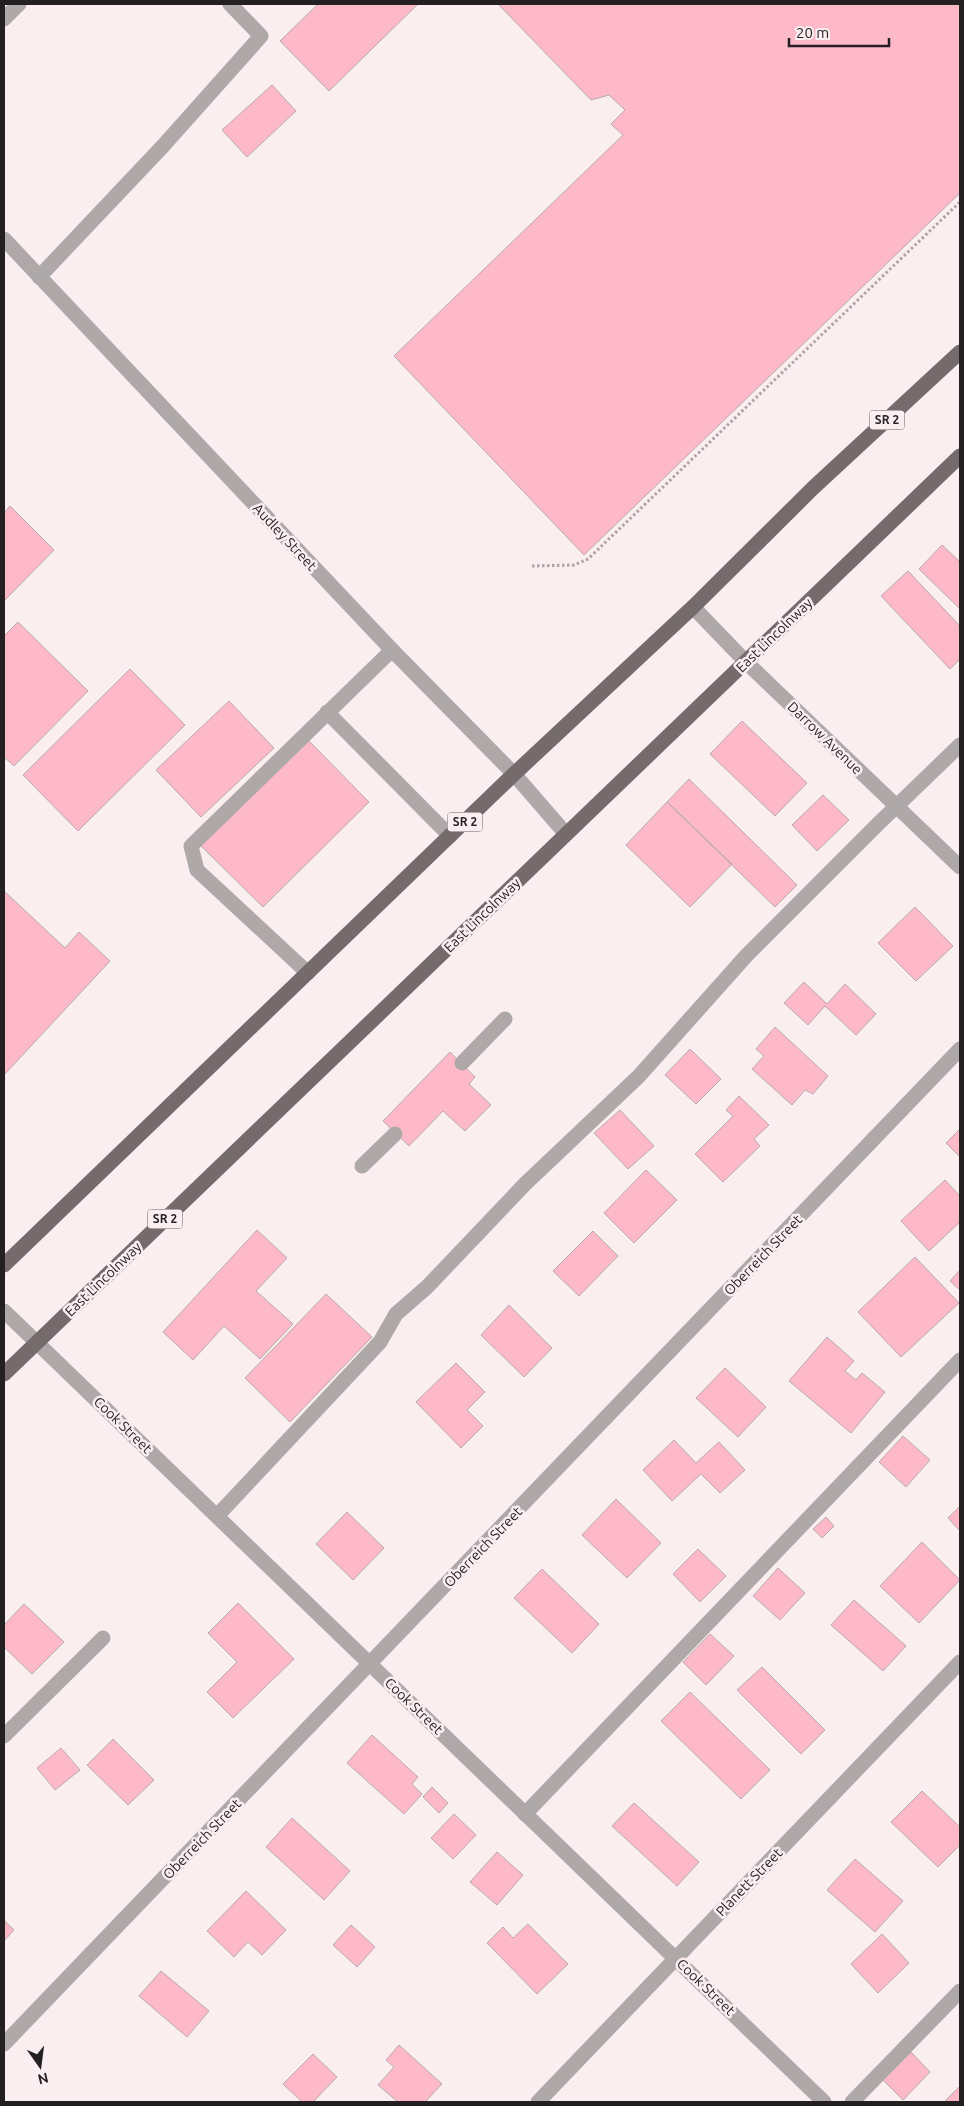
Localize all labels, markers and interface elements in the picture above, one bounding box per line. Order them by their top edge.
scale bar [789,15,889,47]
text: 20 m [796,24,829,41]
road number: SR 2 [870,410,904,430]
street label: Audley Street [250,500,320,574]
street label: East Lincolnway [733,595,815,675]
street label: Darrow Avenue [785,699,865,777]
road number: SR 2 [448,812,482,832]
street label: East Lincolnway [441,875,523,955]
road number: SR 2 [148,1210,182,1228]
street label: Oberreich Street [721,1211,806,1298]
street label: East Lincolnway [62,1239,144,1319]
street label: Cook Street [91,1393,156,1457]
street label: Oberreich Street [441,1503,526,1590]
street label: Cook Street [382,1674,447,1738]
street label: Oberreich Street [160,1795,245,1882]
street label: Planett Street [713,1844,786,1919]
street label: Cook Street [674,1955,739,2019]
north arrow [15,2041,65,2091]
text: N [36,2070,50,2088]

